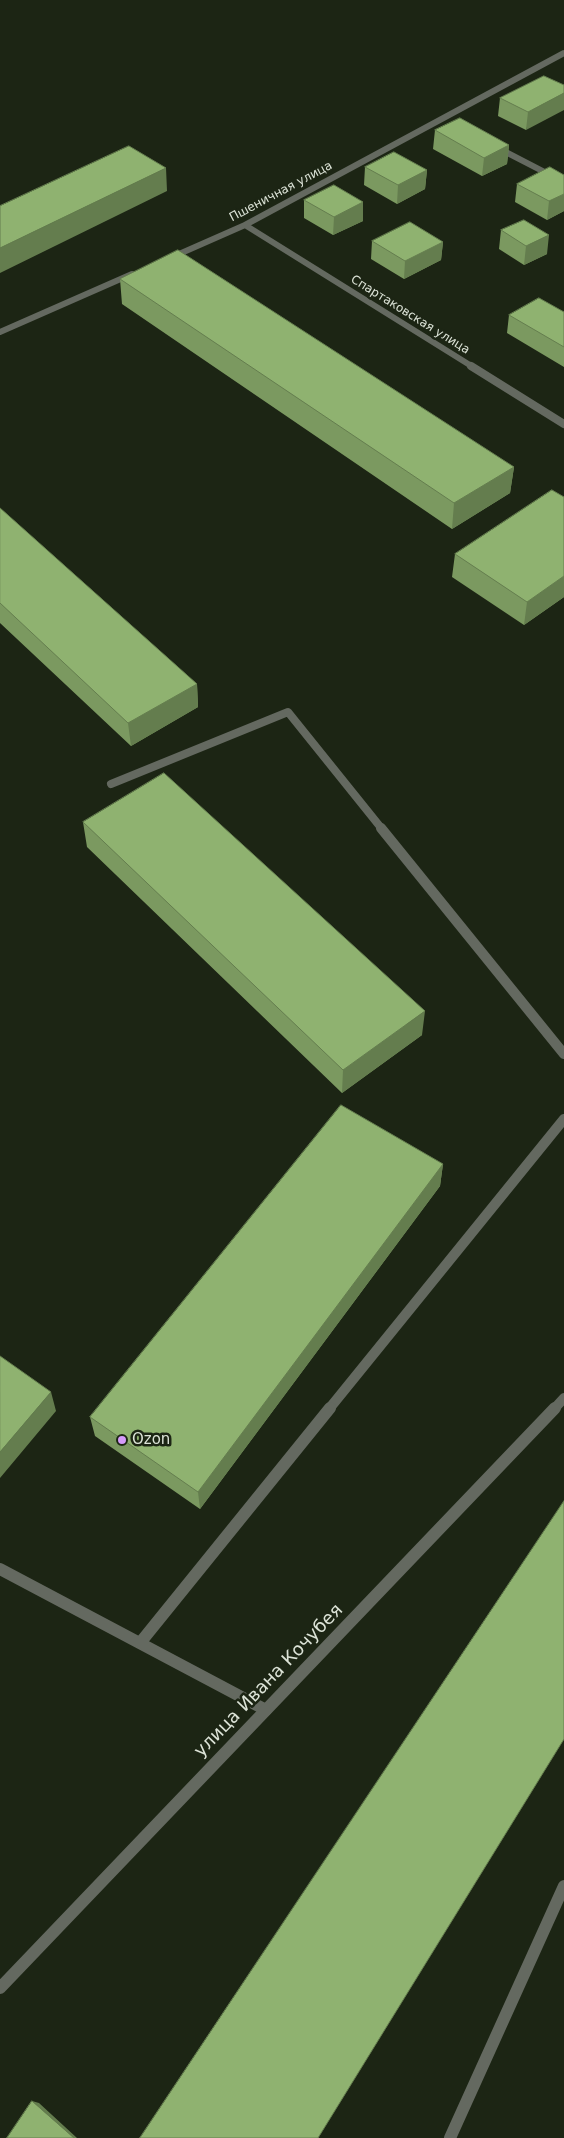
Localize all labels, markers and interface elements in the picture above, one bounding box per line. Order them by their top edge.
street label: Пшеничная улица [227,159,335,225]
street label: Спартаковская улица [348,272,472,358]
place label: Ozon [132,1431,170,1449]
marker: Ozon [116,1434,128,1446]
street label: улица Ивана Кочубея [190,1600,348,1762]

